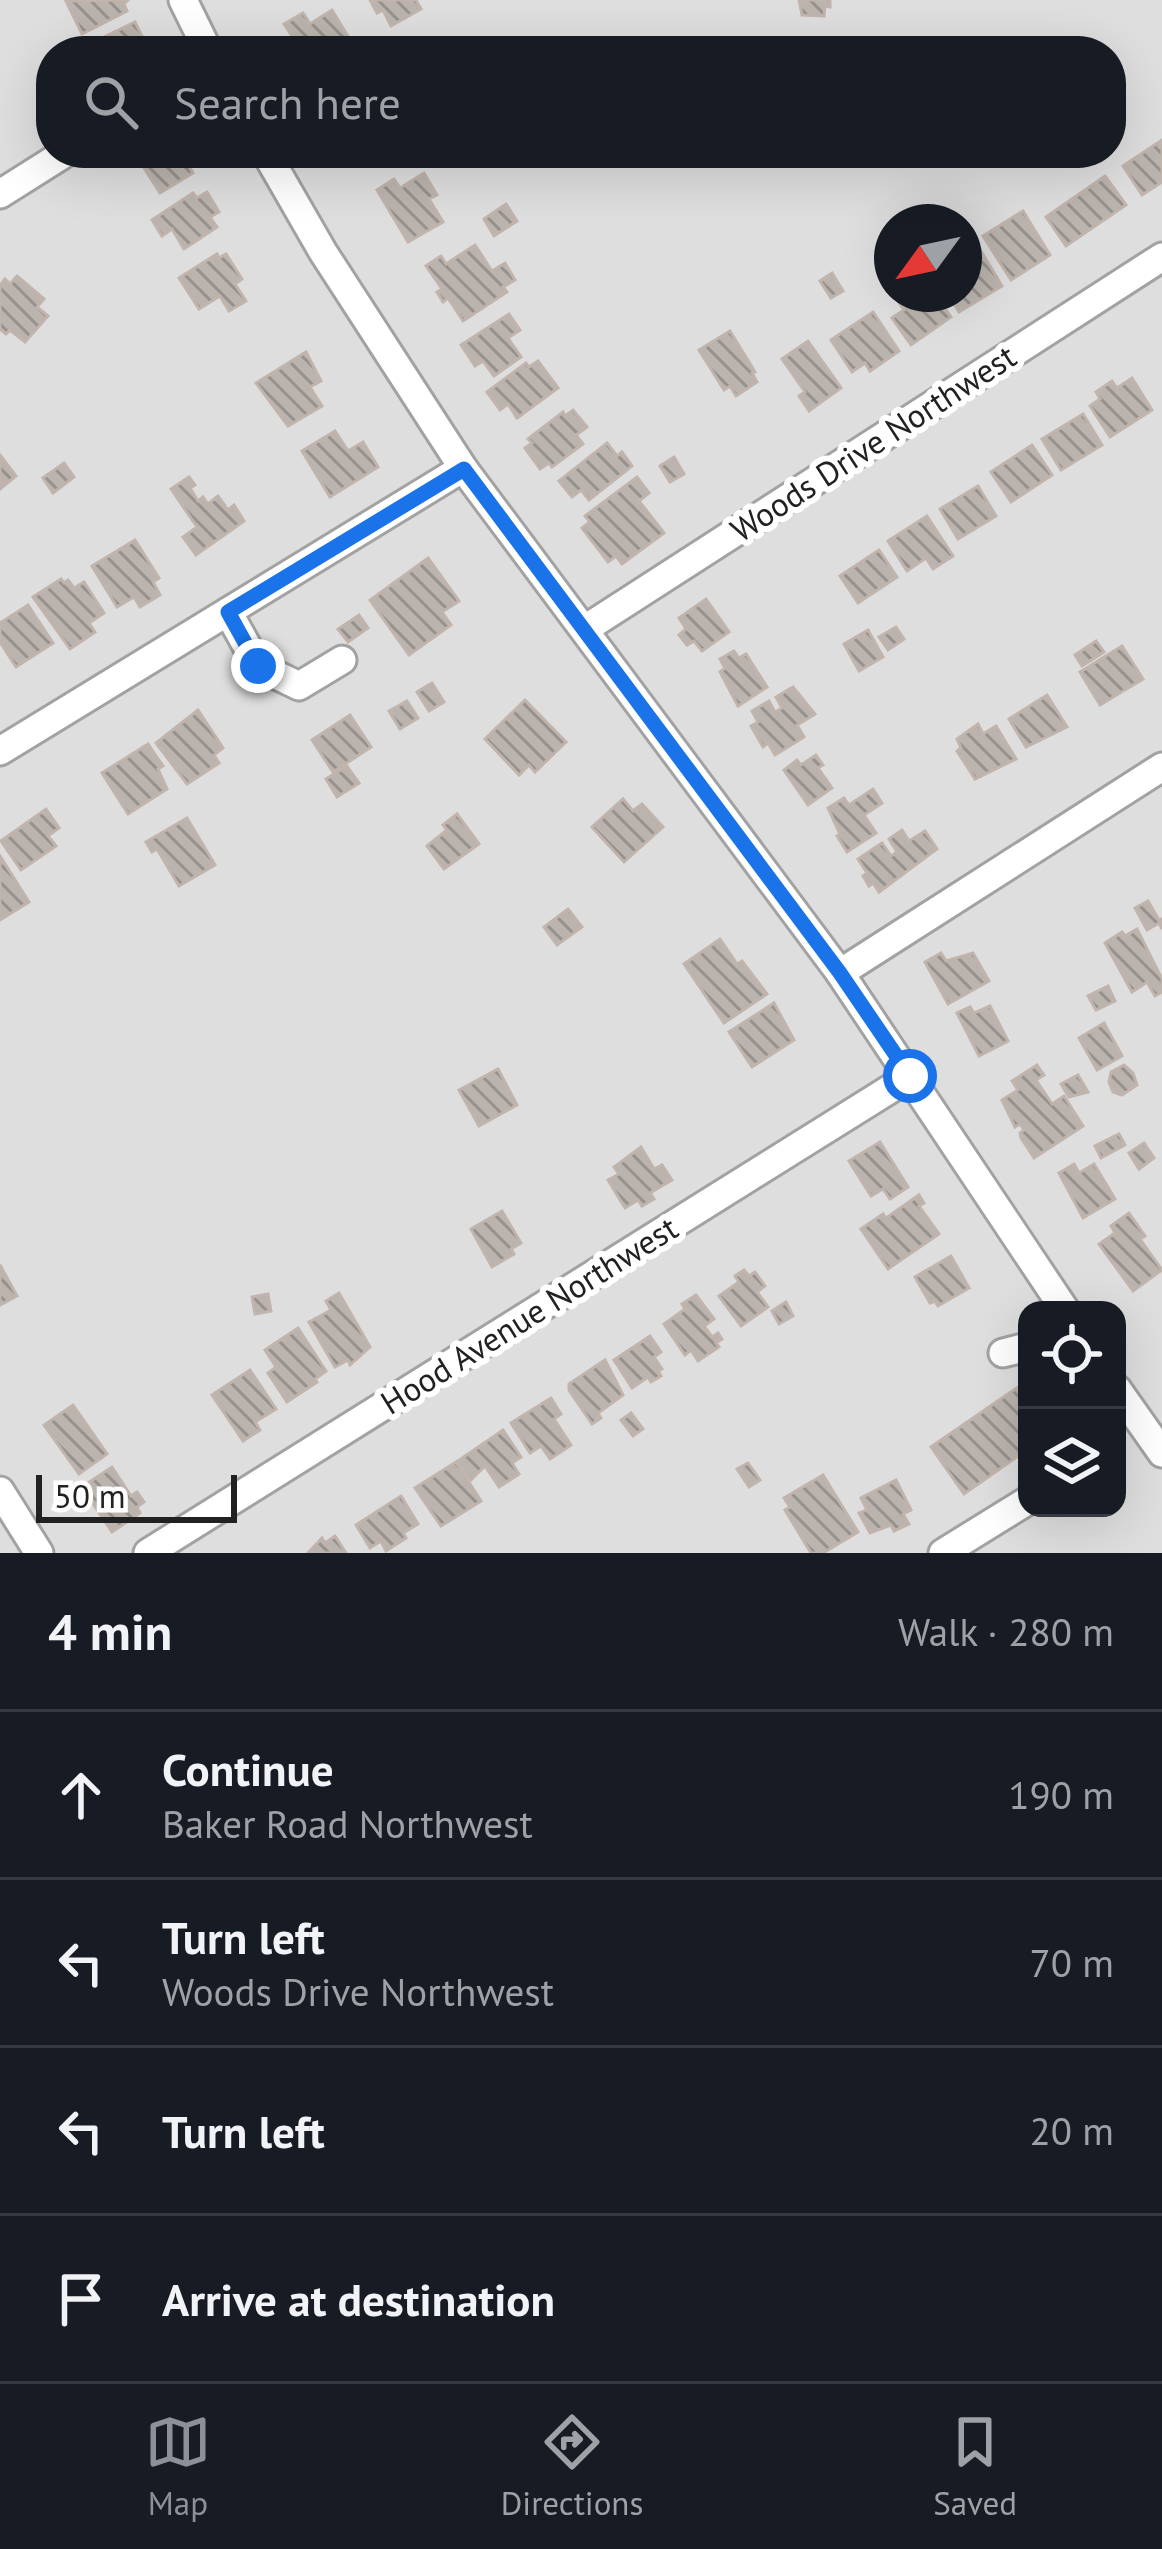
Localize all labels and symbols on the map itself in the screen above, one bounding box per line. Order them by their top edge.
north arrow [874,204,982,312]
street label: Woods Drive Northwest [722,334,1023,551]
route end [231,639,285,693]
route start [883,1049,937,1103]
street label: Hood Avenue Northwest [372,1206,685,1423]
scale bar [36,1469,237,1522]

